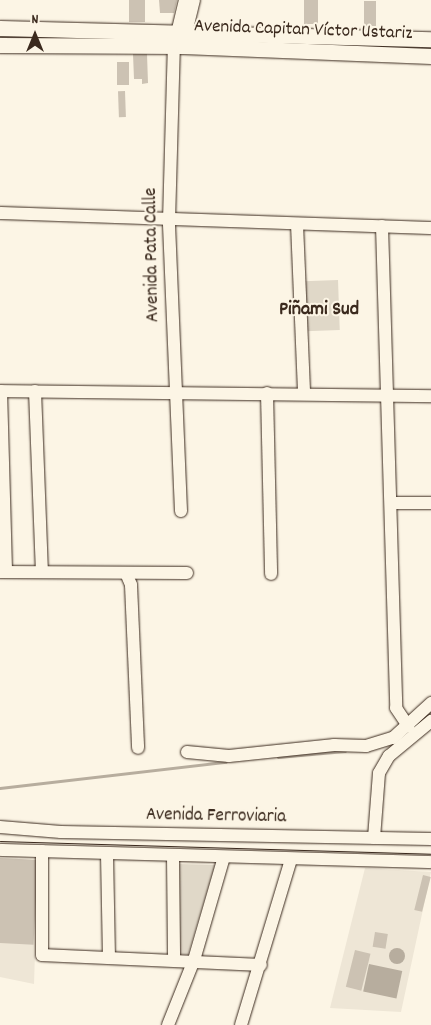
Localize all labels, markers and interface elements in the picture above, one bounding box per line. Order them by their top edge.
north arrow [10,10,60,60]
text: N [32,10,38,30]
street label: Avenida Capitan Víctor Ustariz [193,16,413,46]
street label: Avenida Pata Calle [140,188,166,322]
district label: Piñami Sud [279,298,359,322]
street label: Avenida Ferroviaria [146,804,286,830]

